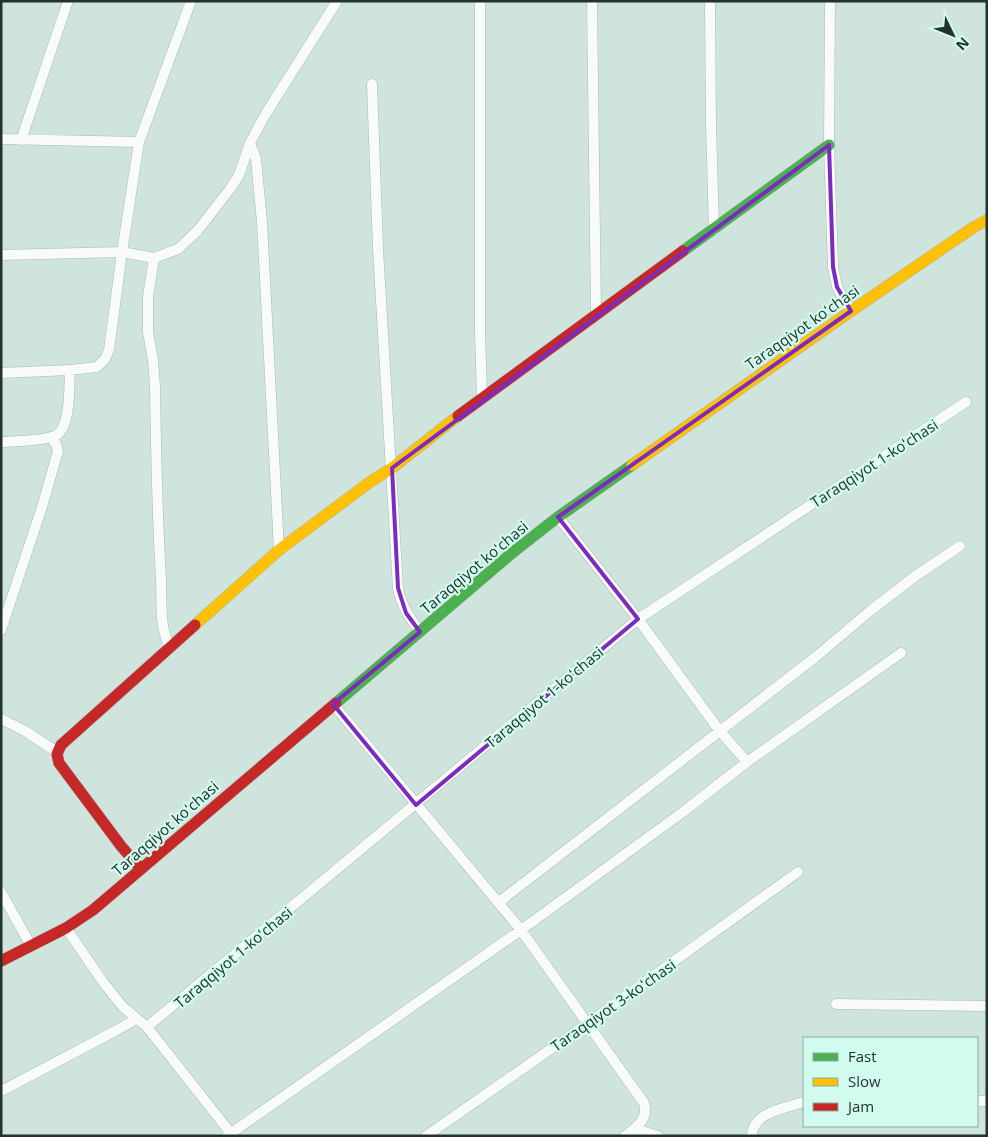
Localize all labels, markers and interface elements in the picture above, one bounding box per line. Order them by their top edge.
north arrow [928,10,978,60]
text: N [952,34,974,55]
street label: Taraqqiyot koʻchasi [741,280,863,374]
street label: Taraqqiyot 1-koʻchasi [806,414,942,512]
street label: Taraqqiyot koʻchasi [416,516,532,618]
street label: Taraqqiyot 1-koʻchasi [481,642,607,752]
street label: Taraqqiyot koʻchasi [108,776,222,880]
street label: Taraqqiyot 1-koʻchasi [170,902,296,1012]
street label: Taraqqiyot 3-koʻchasi [547,954,679,1056]
legend [803,1037,978,1127]
text: Fast [848,1046,877,1066]
text: Slow [848,1071,881,1091]
text: Jam [846,1096,874,1116]

